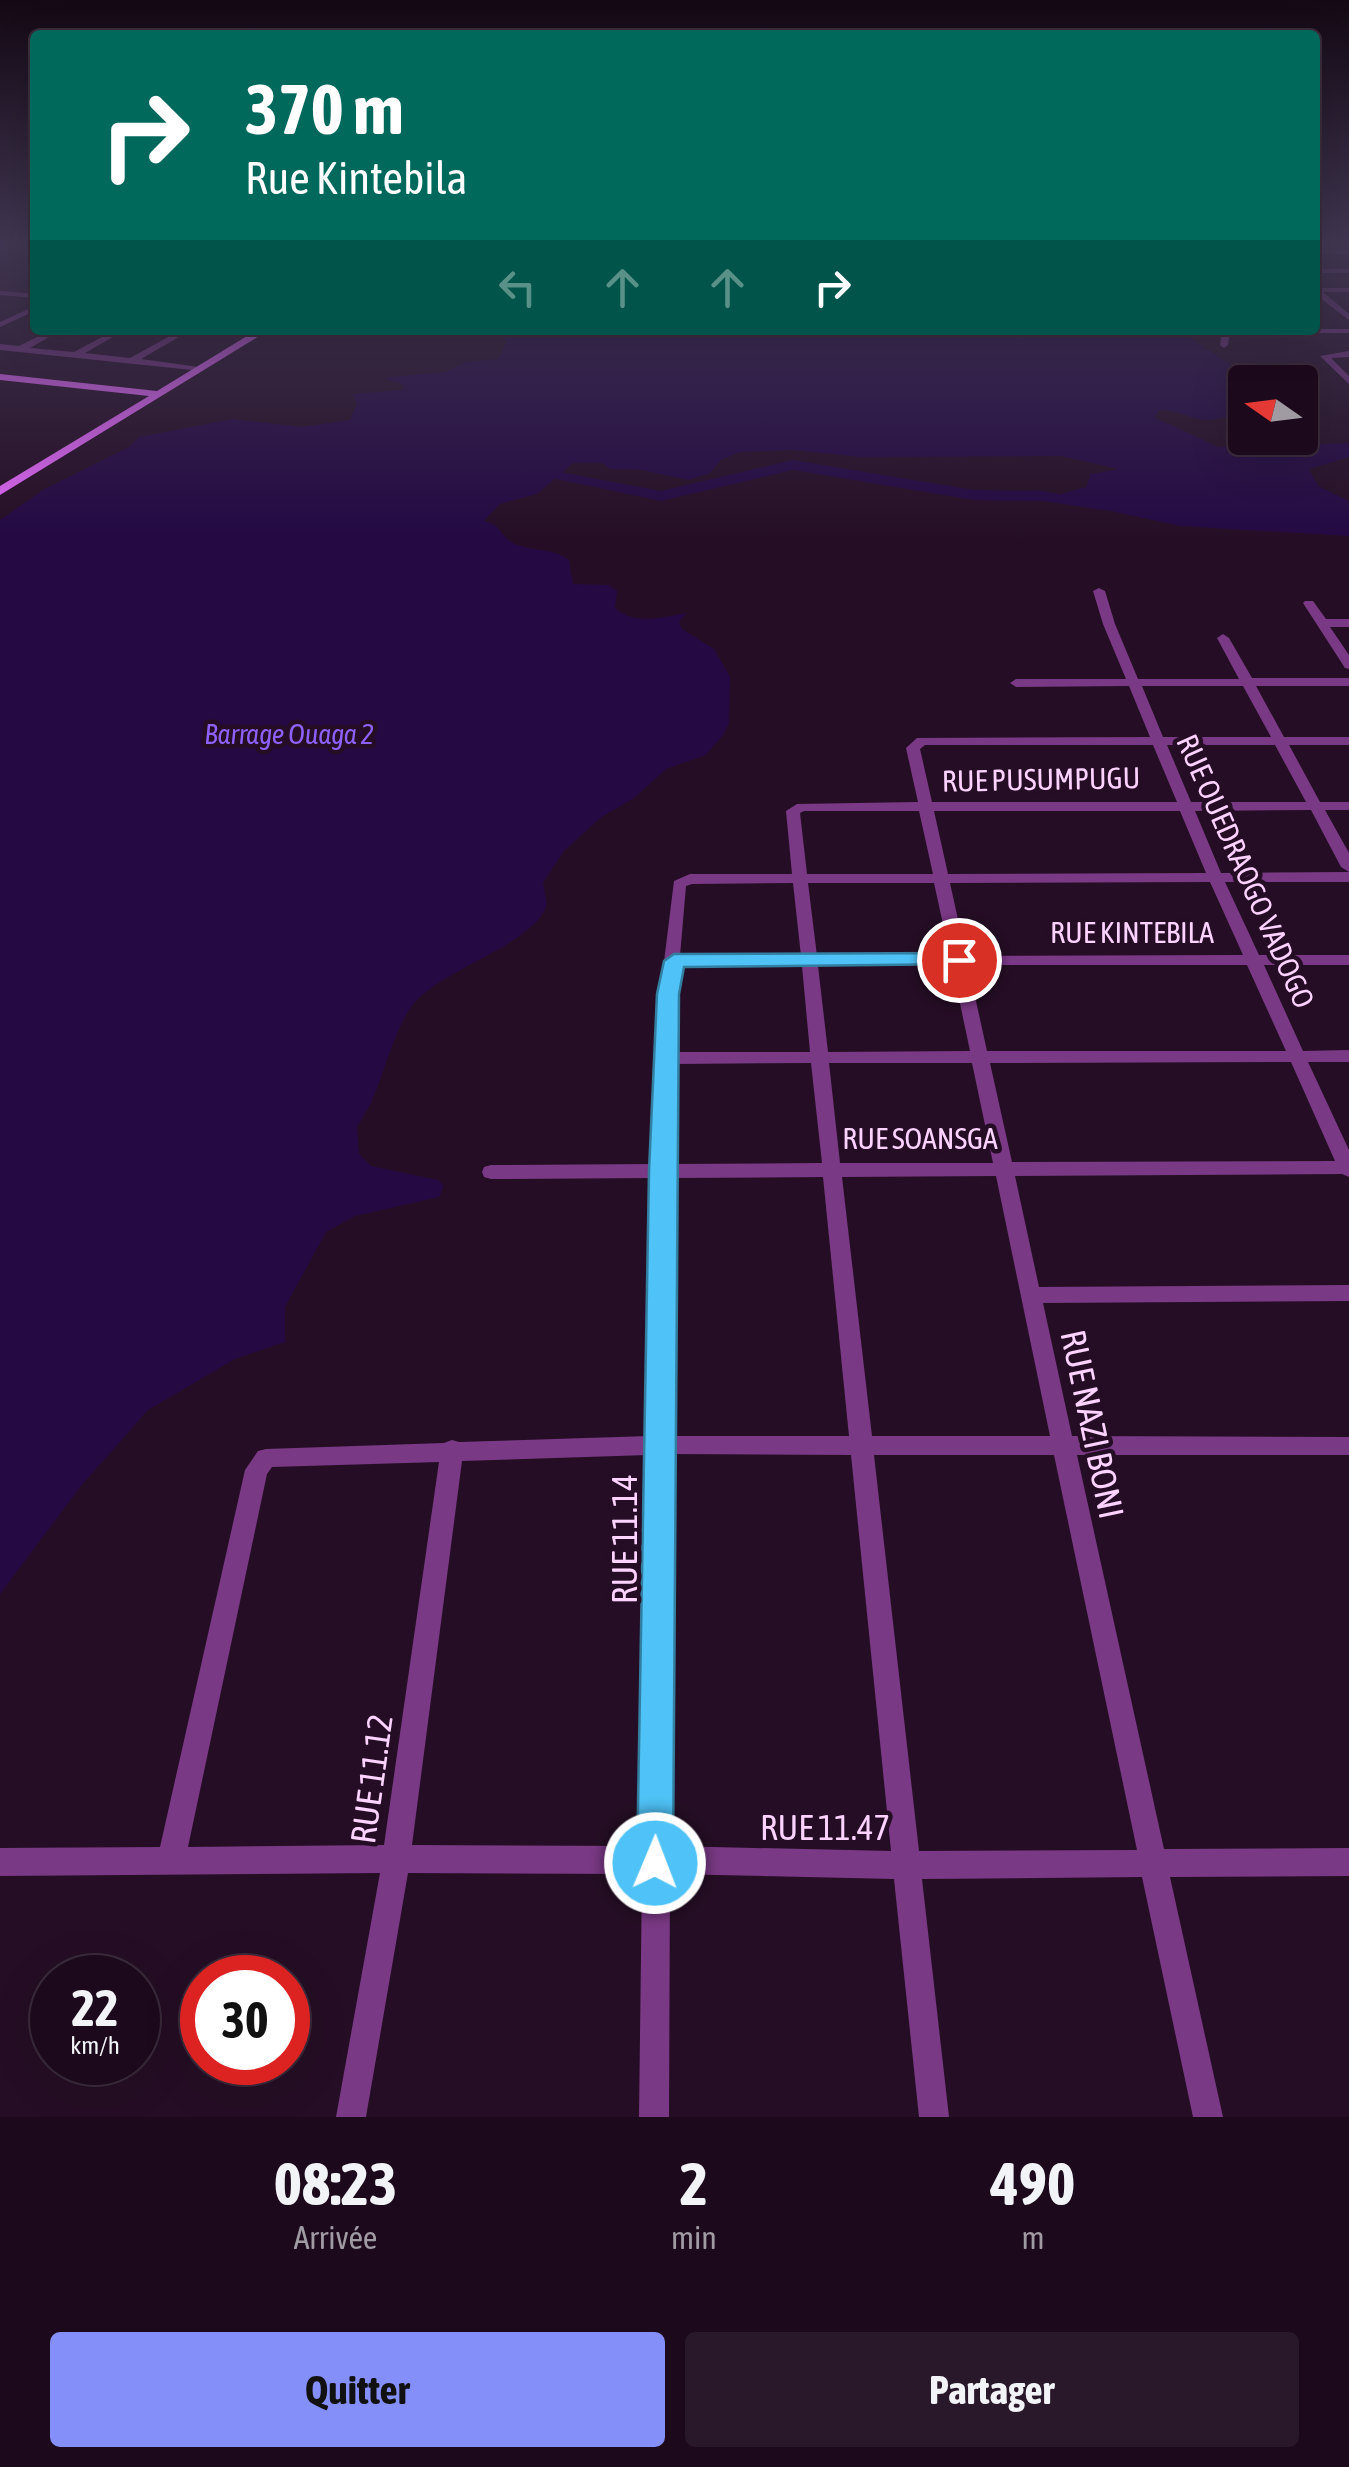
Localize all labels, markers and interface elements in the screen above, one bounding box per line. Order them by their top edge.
text: 370 m [245,69,404,149]
icon: right [80,70,210,200]
text: Rue Kintebila [245,152,468,204]
icon: left [490,260,545,315]
icon: ahead [595,260,650,315]
icon: ahead [700,260,755,315]
icon: right [805,260,860,315]
north arrow [1228,365,1318,455]
map controls [1228,365,1318,455]
water label: Barrage Ouaga 2 [204,718,374,750]
street label: RUE OUEDRAOGO VADOGO [1170,729,1322,1013]
street label: RUE PUSUMPUGU [942,760,1140,798]
street label: RUE KINTEBILA [1050,915,1214,949]
pin [917,918,1002,1003]
icon: arrive [932,933,987,988]
street label: RUE SOANSGA [842,1121,998,1155]
street label: RUE NAZI BONI [1054,1326,1132,1522]
street label: RUE 11.14 [604,1474,644,1604]
street label: RUE 11.12 [342,1712,400,1846]
street label: RUE 11.47 [760,1807,890,1847]
position arrow [603,1811,707,1915]
speed limit sign: 30 [180,1955,310,2085]
text: 22 [71,1979,118,2037]
text: km/h [70,2031,120,2059]
text: 08:23 [274,2149,397,2218]
text: 2 [680,2149,708,2218]
text: 490 [991,2149,1075,2218]
text: Arrivée [294,2219,377,2256]
text: min [671,2219,717,2256]
text: m [1021,2219,1044,2256]
button: Quitter [50,2332,665,2447]
button: Partager [685,2332,1299,2447]

